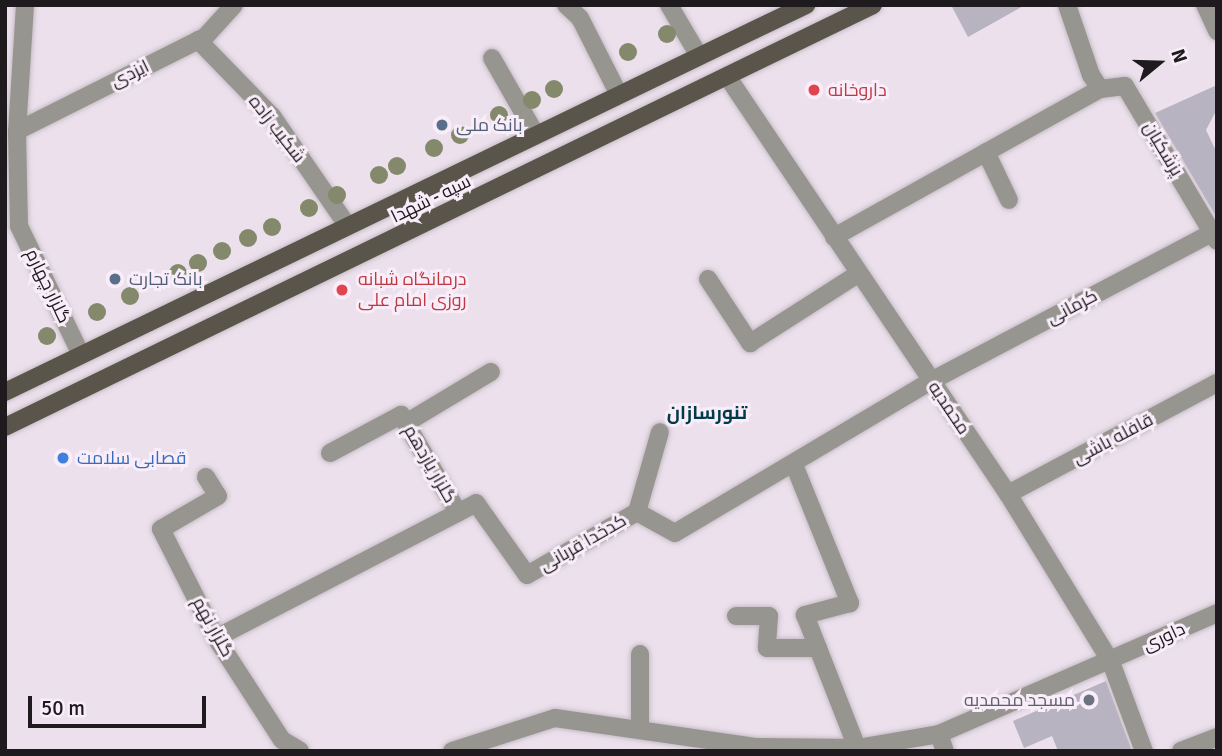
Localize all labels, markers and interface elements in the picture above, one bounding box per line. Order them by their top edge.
north arrow [1124,28,1194,98]
text: N [1165,46,1192,66]
street label: ایزدی [107,56,153,92]
place label: داروخانه [828,79,887,101]
marker: داروخانه [806,82,822,98]
street label: شکیب زاده [244,91,310,167]
place label: بانک ملی [456,114,523,136]
marker: بانک ملی [434,117,450,133]
street label: پزشکیان [1138,118,1188,180]
street label: سپه - شهدا [388,170,474,228]
street label: گلزار چهارم [21,245,75,327]
place label: بانک تجارت [129,268,203,290]
place label: درمانگاه شبانه روزی امام علی [358,269,466,312]
marker: بانک تجارت [107,271,123,287]
marker: درمانگاه شبانه روزی امام علی [332,280,352,300]
street label: کرمانی [1043,285,1101,329]
street label: محمدیه [923,377,975,439]
district label: تنورسازان [667,403,747,425]
street label: قافله باشی [1069,409,1157,469]
street label: گلزار یازدهم [399,421,461,507]
place label: قصابی سلامت [77,447,186,469]
marker: قصابی سلامت [55,450,71,466]
street label: کدخدا قربانی [536,510,630,576]
street label: گلزار نهم [188,593,238,661]
street label: داوری [1139,618,1189,656]
scale bar [32,682,210,726]
place label: مسجد محمدیه [964,689,1075,711]
marker: مسجد محمدیه [1081,692,1097,708]
text: 50 m [41,695,85,721]

